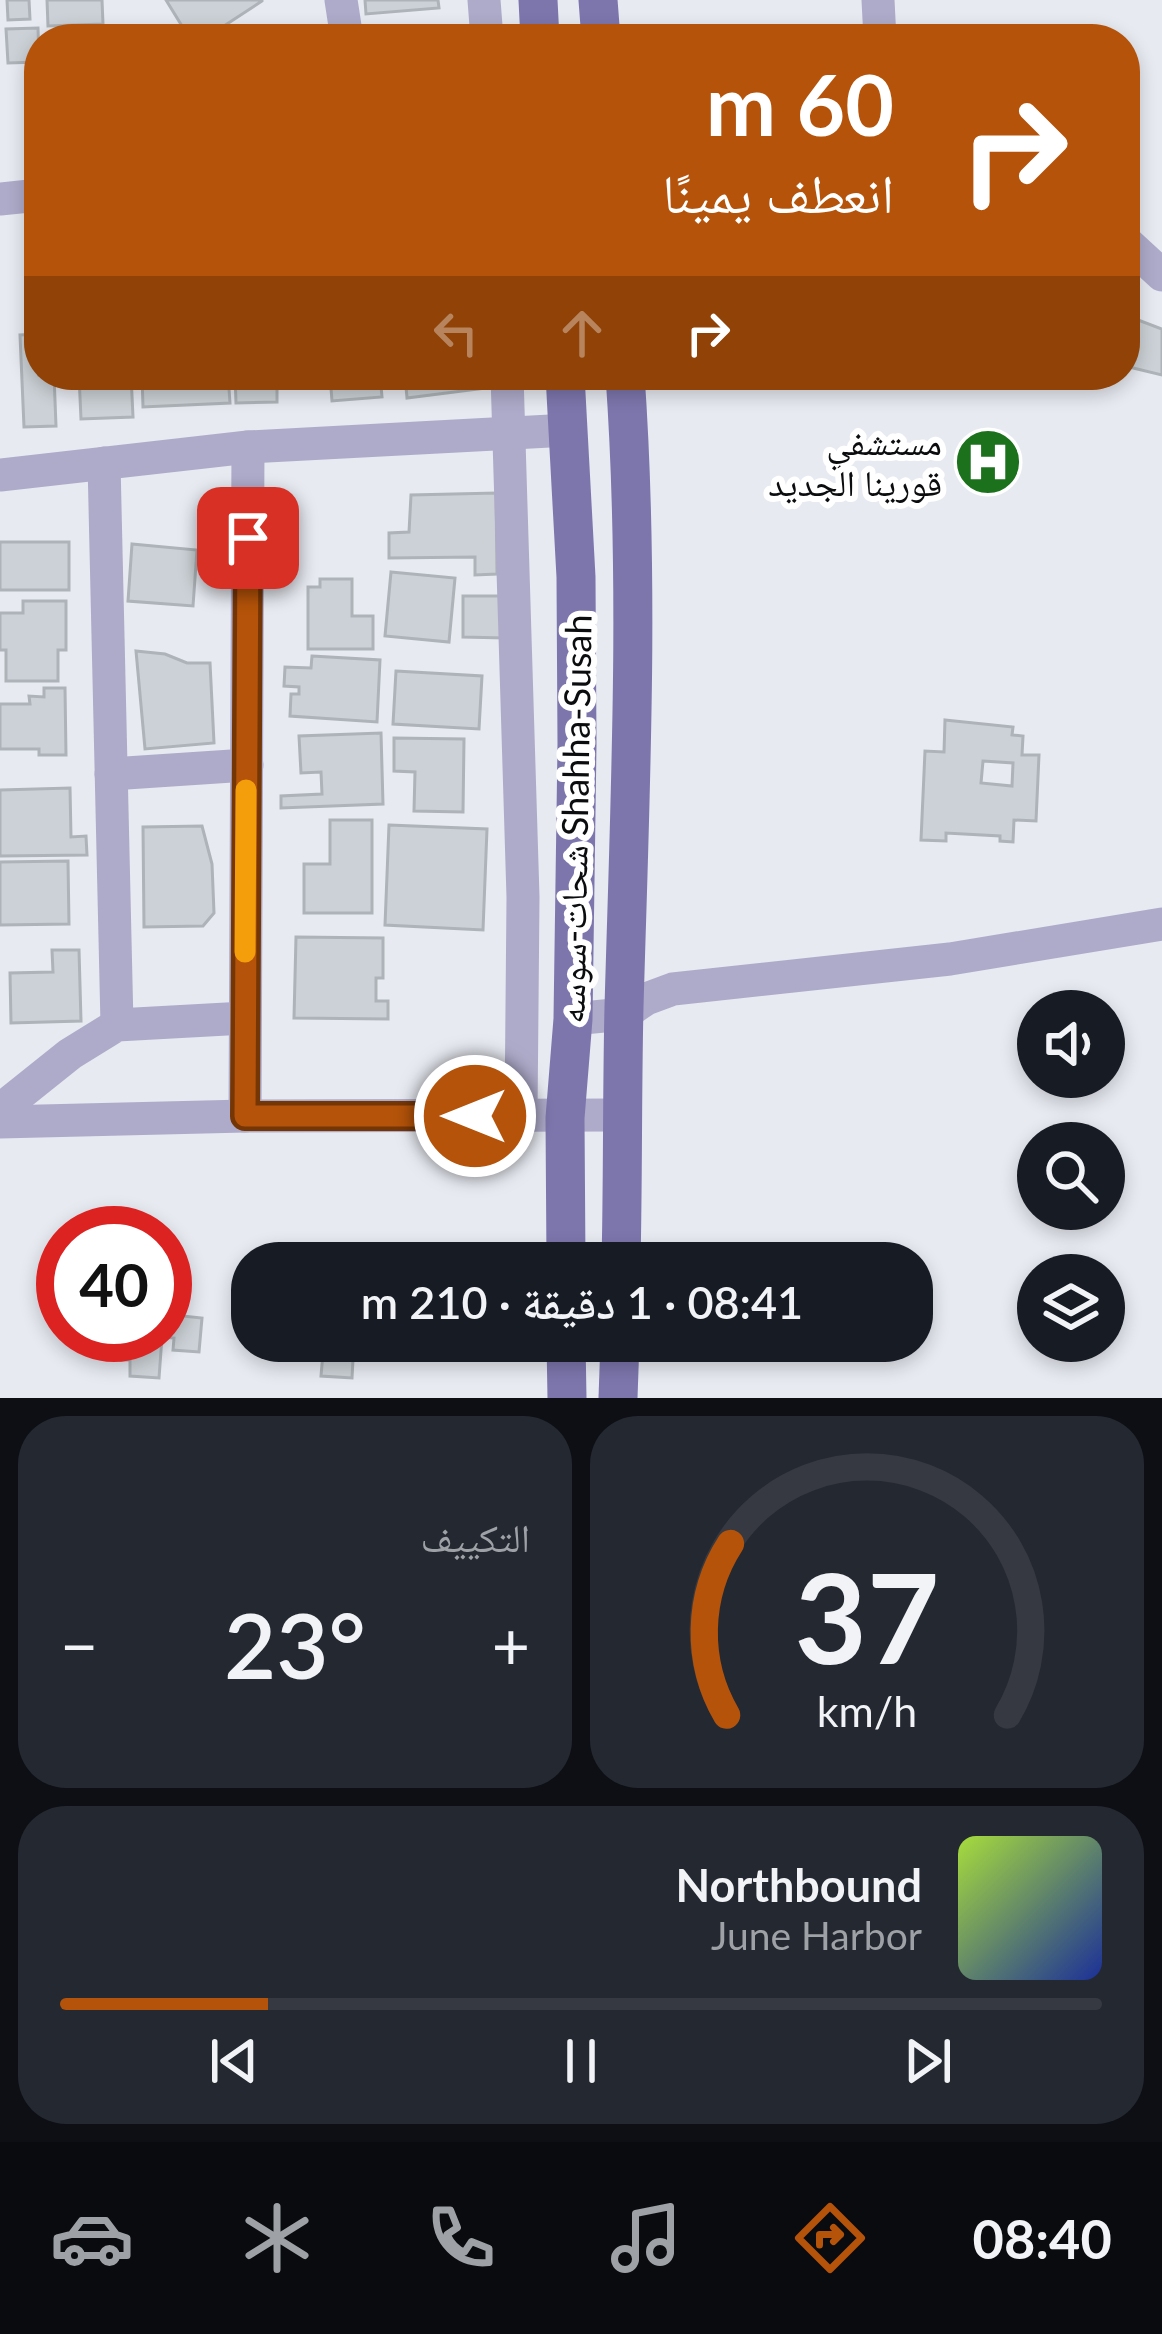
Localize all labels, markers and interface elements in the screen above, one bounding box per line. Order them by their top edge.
text: 60 m [706,53,894,154]
icon: right [936,72,1092,228]
text: انعطف يمينًا [662,160,894,225]
icon: left [423,300,489,366]
icon: ahead [549,300,615,366]
icon: right [675,300,741,366]
place label: مستشفي قورينا الجديد [768,419,942,504]
hospital icon: مستشفي قورينا الجديد [953,427,1023,497]
pin [197,487,299,589]
icon: arrive [215,505,281,571]
street label: شحات-سوسه Shahha-Susah [548,614,600,1024]
map controls [1017,990,1125,1362]
button: sound [1017,990,1125,1098]
position arrow [412,1053,538,1179]
button: search [1017,1122,1125,1230]
speed limit sign: 40 [36,1206,192,1362]
button: layers [1017,1254,1125,1362]
text: 08:41 · 1 دقيقة · 210 m [361,1275,803,1329]
text: التكييف [421,1514,530,1560]
text: 37 [795,1541,939,1691]
text: 23° [224,1590,366,1698]
text: − [60,1605,98,1684]
text: + [492,1605,530,1684]
text: km/h [817,1685,917,1736]
text: Northbound [676,1858,922,1912]
text: June Harbor [711,1912,922,1958]
icon: previous [201,2028,267,2094]
icon: pause [548,2028,614,2094]
icon: next [895,2028,961,2094]
icon: car [50,2196,134,2280]
icon: climate [235,2196,319,2280]
icon: phone [419,2196,503,2280]
icon: music [604,2196,688,2280]
icon: directions [788,2196,872,2280]
text: 08:40 [973,2206,1112,2271]

